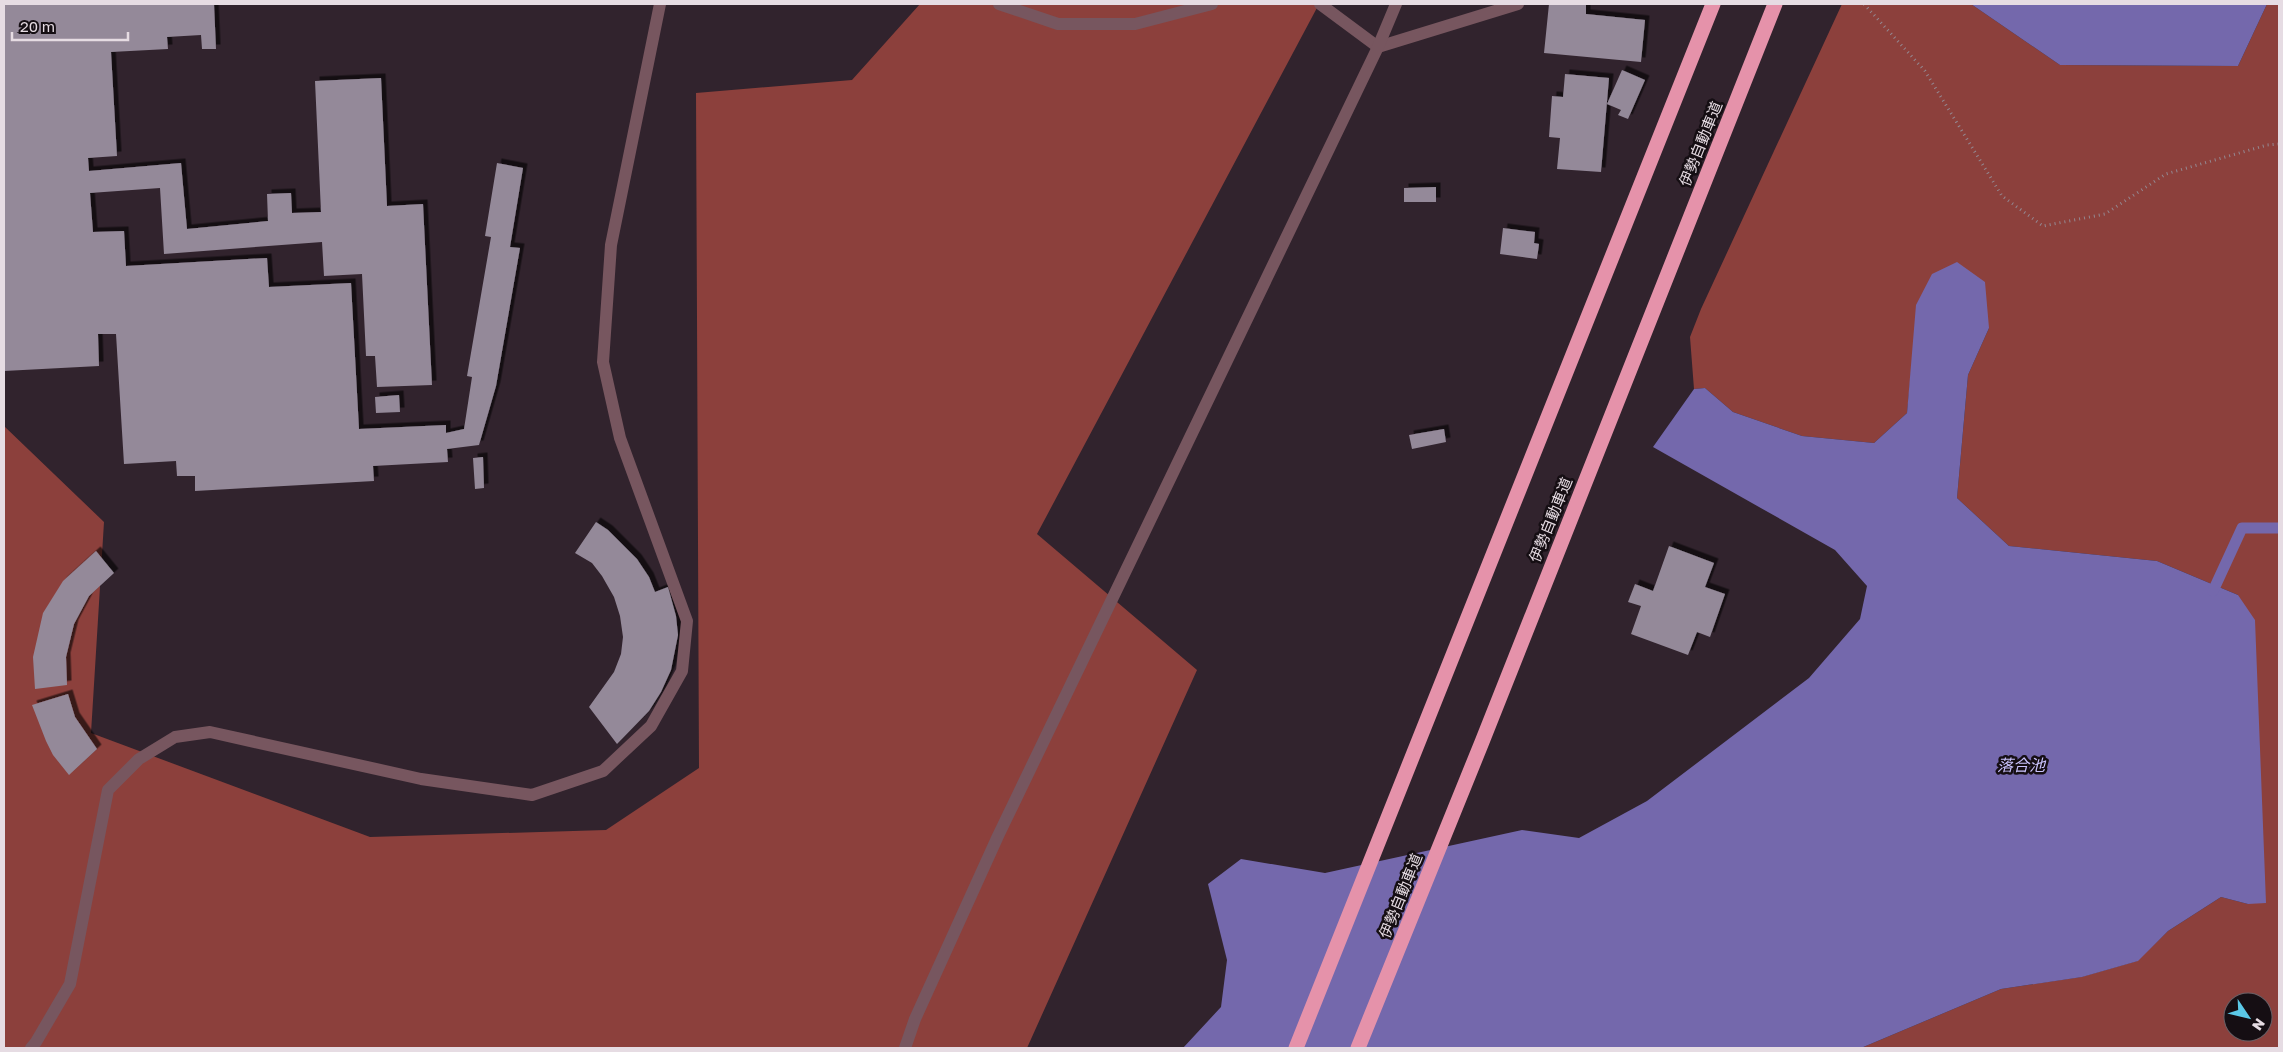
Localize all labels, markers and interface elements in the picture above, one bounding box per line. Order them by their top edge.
scale bar [12,10,129,42]
text: 20 m [20,17,55,35]
street label: 伊勢自動車道 [1675,99,1725,189]
street label: 伊勢自動車道 [1525,475,1575,565]
water label: 落合池 [1997,755,2047,775]
street label: 伊勢自動車道 [1375,851,1425,941]
north arrow [2223,992,2273,1042]
text: N [2249,1016,2269,1034]

